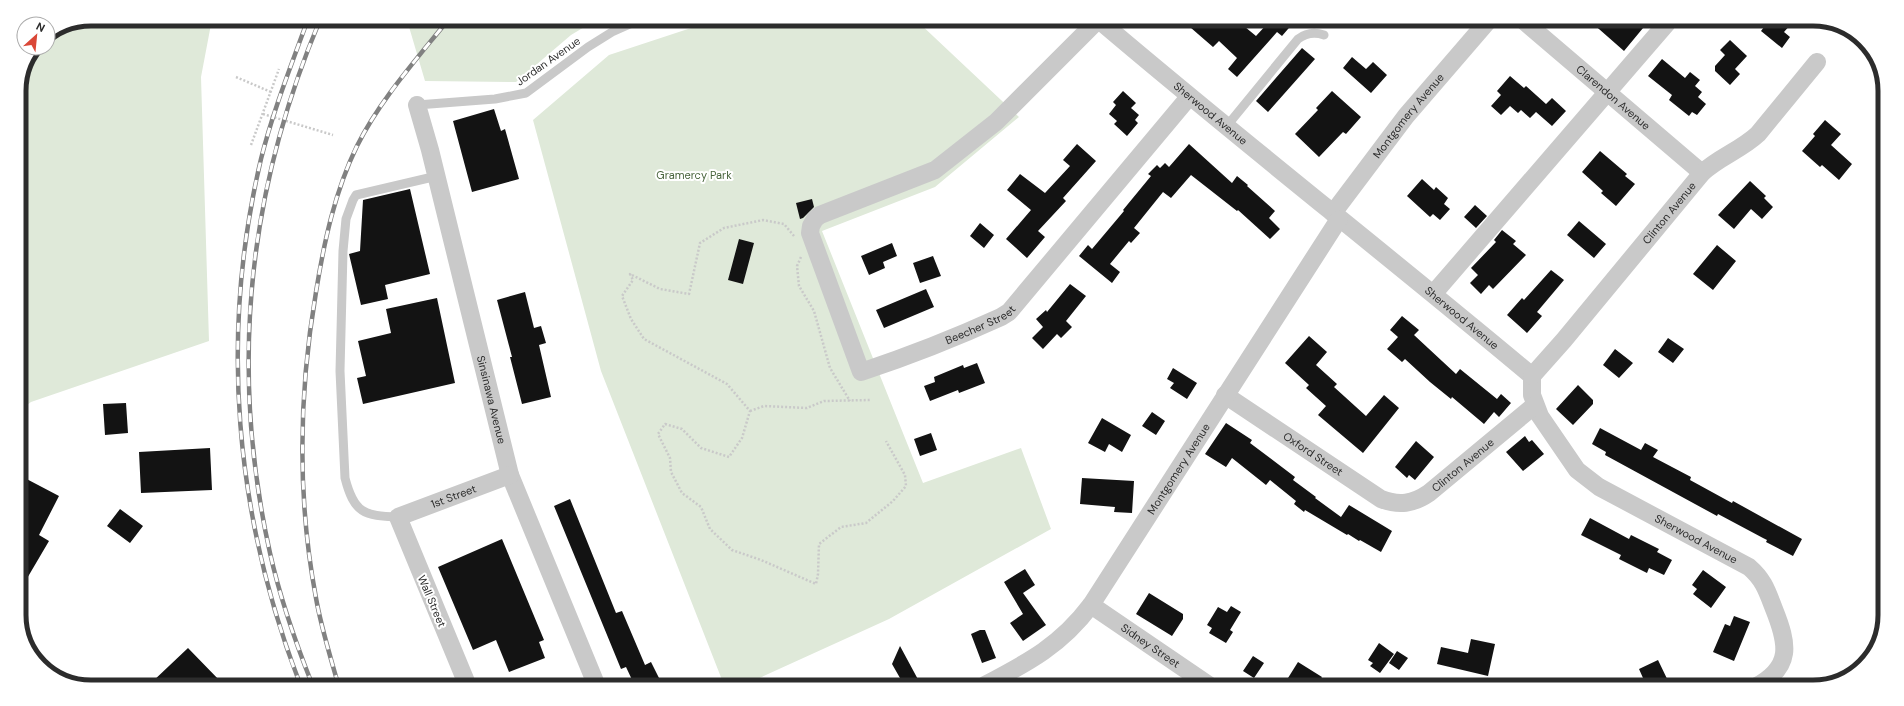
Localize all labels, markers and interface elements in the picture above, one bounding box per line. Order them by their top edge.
north arrow [16,16,56,56]
text: N [34,19,47,35]
street label: Jordan Avenue [513,34,583,88]
street label: Clarendon Avenue [1573,62,1653,133]
street label: Montgomery Avenue [1370,70,1447,161]
street label: Sherwood Avenue [1171,79,1250,148]
park label: Gramercy Park [656,168,732,182]
street label: Clinton Avenue [1639,179,1699,247]
street label: Sherwood Avenue [1422,283,1502,352]
street label: Beecher Street [943,302,1019,347]
street label: Sinsinawa Avenue [474,354,509,445]
street label: Montgomery Avenue [1144,421,1213,517]
street label: Oxford Street [1281,429,1346,479]
street label: Clinton Avenue [1429,435,1497,495]
street label: 1st Street [429,481,478,511]
street label: Sherwood Avenue [1652,511,1740,567]
street label: Wall Street [415,573,449,629]
street label: Sidney Street [1118,620,1183,671]

